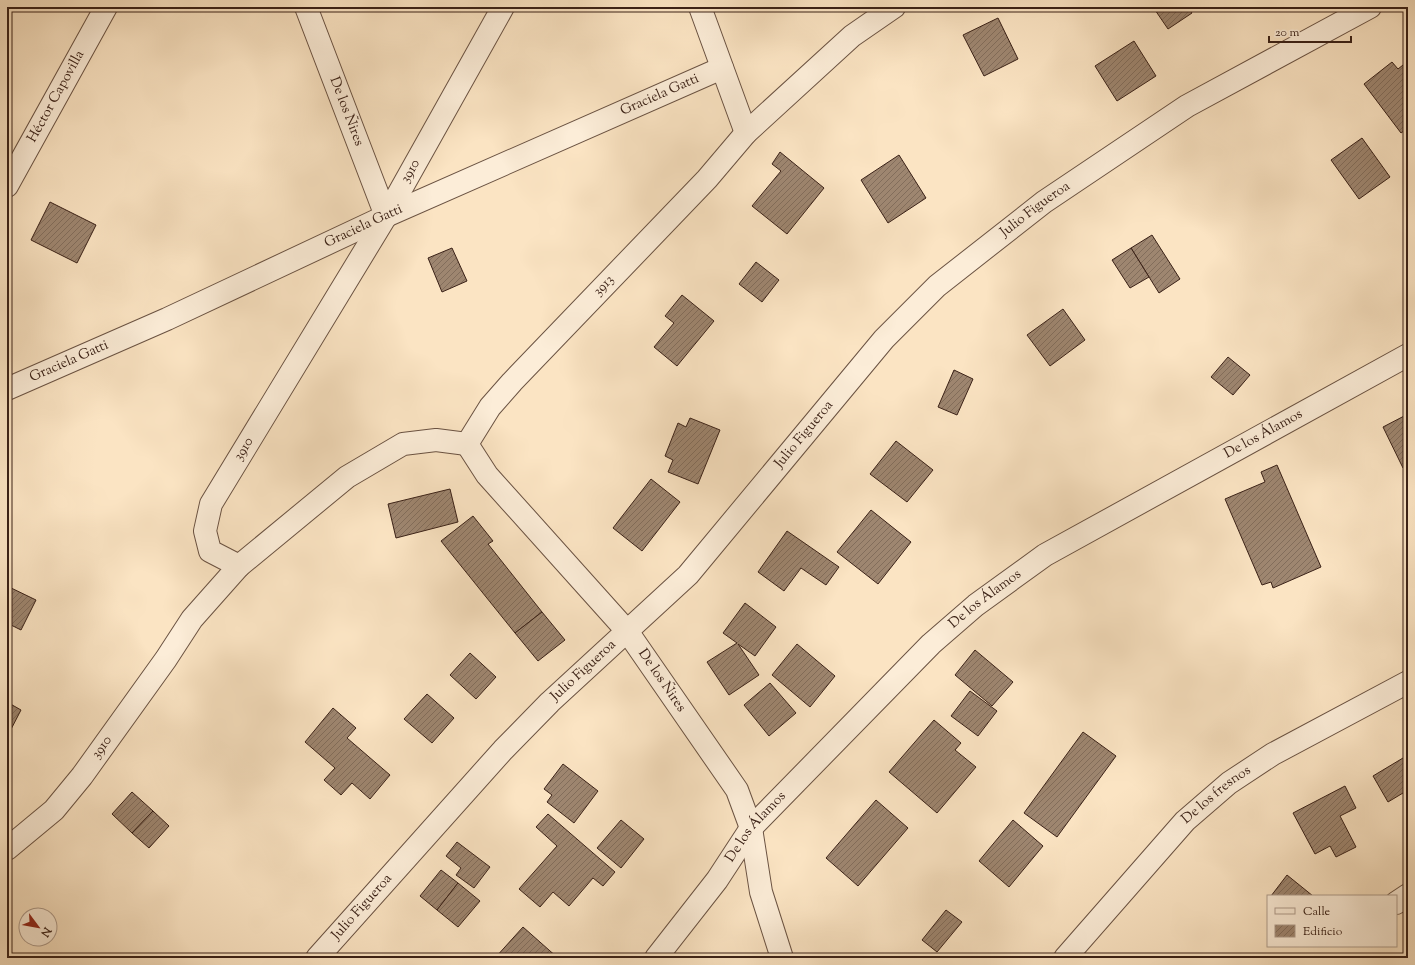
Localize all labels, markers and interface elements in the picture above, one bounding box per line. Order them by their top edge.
scale bar [1269,18,1351,44]
text: 20 m [1275,24,1300,42]
street label: Héctor Capovilla [23,47,90,146]
street label: Graciela Gatti [617,69,703,121]
street label: De los Ñires [324,74,368,149]
street label: 3910 [396,156,426,187]
street label: Julio Figueroa [995,177,1075,243]
street label: Graciela Gatti [321,200,406,254]
street label: 3913 [589,271,620,301]
street label: Graciela Gatti [27,336,112,388]
street label: Julio Figueroa [770,396,839,474]
street label: De los Álamos [1221,405,1307,464]
street label: 3910 [229,434,259,465]
street label: De los Álamos [945,565,1026,634]
street label: Julio Figueroa [546,635,621,707]
street label: De los Ñires [632,645,690,716]
street label: 3910 [87,732,118,763]
street label: De los fresnos [1178,761,1255,829]
street label: De los Álamos [721,787,791,867]
street label: Julio Figueroa [327,869,398,946]
legend [1267,895,1397,947]
text: Calle [1303,903,1331,921]
north arrow [18,907,58,947]
text: N [36,923,55,940]
text: Edificio [1303,923,1343,941]

